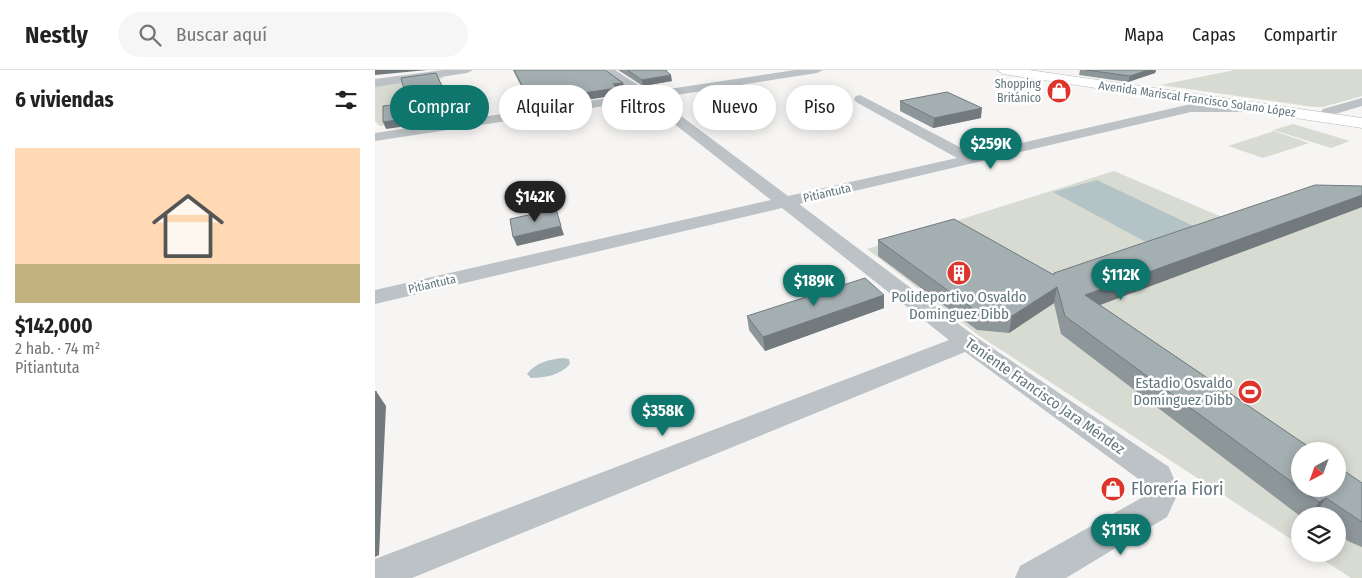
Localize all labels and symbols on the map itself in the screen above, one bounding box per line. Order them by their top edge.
place label: Shopping Británico [995,77,1041,105]
shop icon: Shopping Británico [1046,78,1072,104]
street label: Avenida Mariscal Francisco Solano López [1098,78,1297,120]
pin: $259K [956,128,1026,170]
pin: $142K [500,180,570,223]
street label: Pitiantuta [802,181,852,205]
pin: $112K [1086,258,1156,301]
building icon: Polideportivo Osvaldo Dominguez Dibb [946,260,972,286]
pin: $189K [779,264,849,307]
street label: Pitiantuta [407,272,457,296]
place label: Polideportivo Osvaldo Dominguez Dibb [891,288,1027,323]
street label: Teniente Francisco Jara Méndez [962,334,1128,458]
place label: Estadio Osvaldo Domínguez Dibb [1133,374,1233,409]
sports icon: Estadio Osvaldo Domínguez Dibb [1237,379,1263,405]
pin: $358K [628,394,698,437]
north arrow [1291,442,1346,498]
shop icon: Florería Fiori [1100,476,1126,502]
place label: Florería Fiori [1131,478,1224,500]
pin: $115K [1086,514,1156,556]

